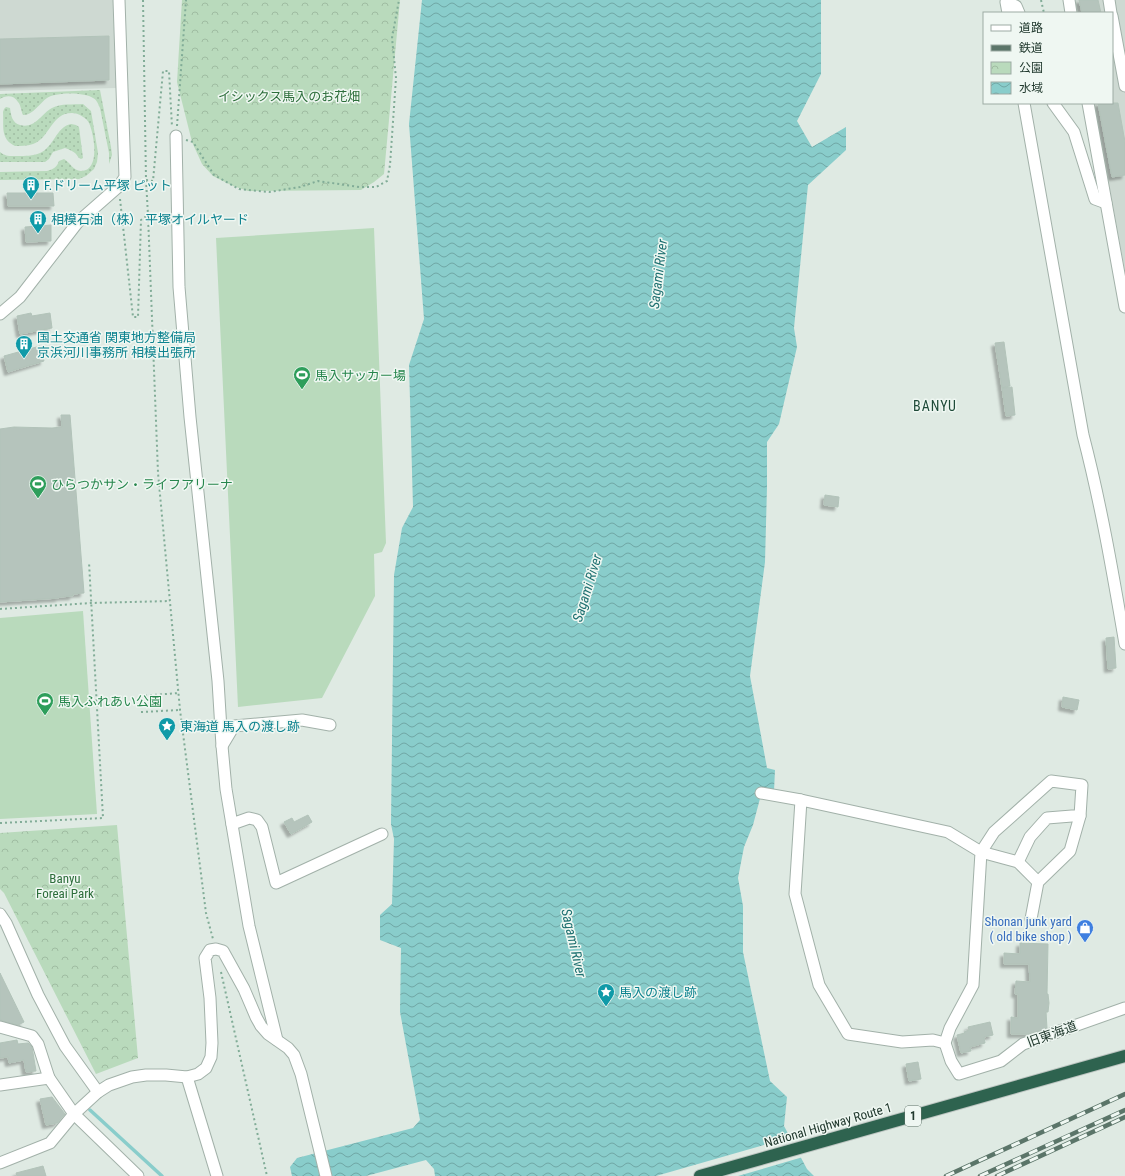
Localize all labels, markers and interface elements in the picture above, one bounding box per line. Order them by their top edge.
legend [983,12,1113,104]
text: 道路 [1019,21,1043,35]
text: 鉄道 [1019,41,1043,55]
text: 公園 [1019,61,1043,75]
text: 水域 [1019,81,1043,95]
park label: イシックス馬入のお花畑 [218,89,360,104]
building icon: F.ドリーム平塚 ピット [21,175,41,200]
place label: F.ドリーム平塚 ピット [44,178,172,193]
building icon: 相模石油（株） 平塚オイルヤード [28,209,48,234]
place label: 相模石油（株） 平塚オイルヤード [51,212,249,227]
water label: Sagami River [646,238,670,310]
place label: 国土交通省 関東地方整備局 京浜河川事務所 相模出張所 [37,330,196,360]
building icon: 国土交通省 関東地方整備局 京浜河川事務所 相模出張所 [14,334,34,359]
sports icon: 馬入サッカー場 [292,365,312,390]
place label: 馬入サッカー場 [315,368,406,383]
district label: BANYU [913,398,957,414]
sports icon: ひらつかサン・ライフアリーナ [28,474,48,499]
place label: ひらつかサン・ライフアリーナ [51,477,233,492]
water label: Sagami River [569,551,605,624]
sports icon: 馬入ふれあい公園 [35,691,55,716]
place label: 馬入ふれあい公園 [58,694,162,709]
place icon: 東海道 馬入の渡し跡 [157,716,177,741]
place label: 東海道 馬入の渡し跡 [180,719,300,734]
park label: Banyu Foreai Park [36,871,94,901]
water label: Sagami River [558,907,590,980]
place label: Shonan junk yard ( old bike shop ) [984,914,1072,944]
shop icon: Shonan junk yard ( old bike shop ) [1075,918,1095,943]
place icon: 馬入の渡し跡 [596,982,616,1007]
place label: 馬入の渡し跡 [619,985,697,1000]
street label: 旧東海道 [1025,1018,1079,1050]
street label: National Highway Route 1 [763,1100,893,1150]
road number: 1 [905,1106,921,1126]

